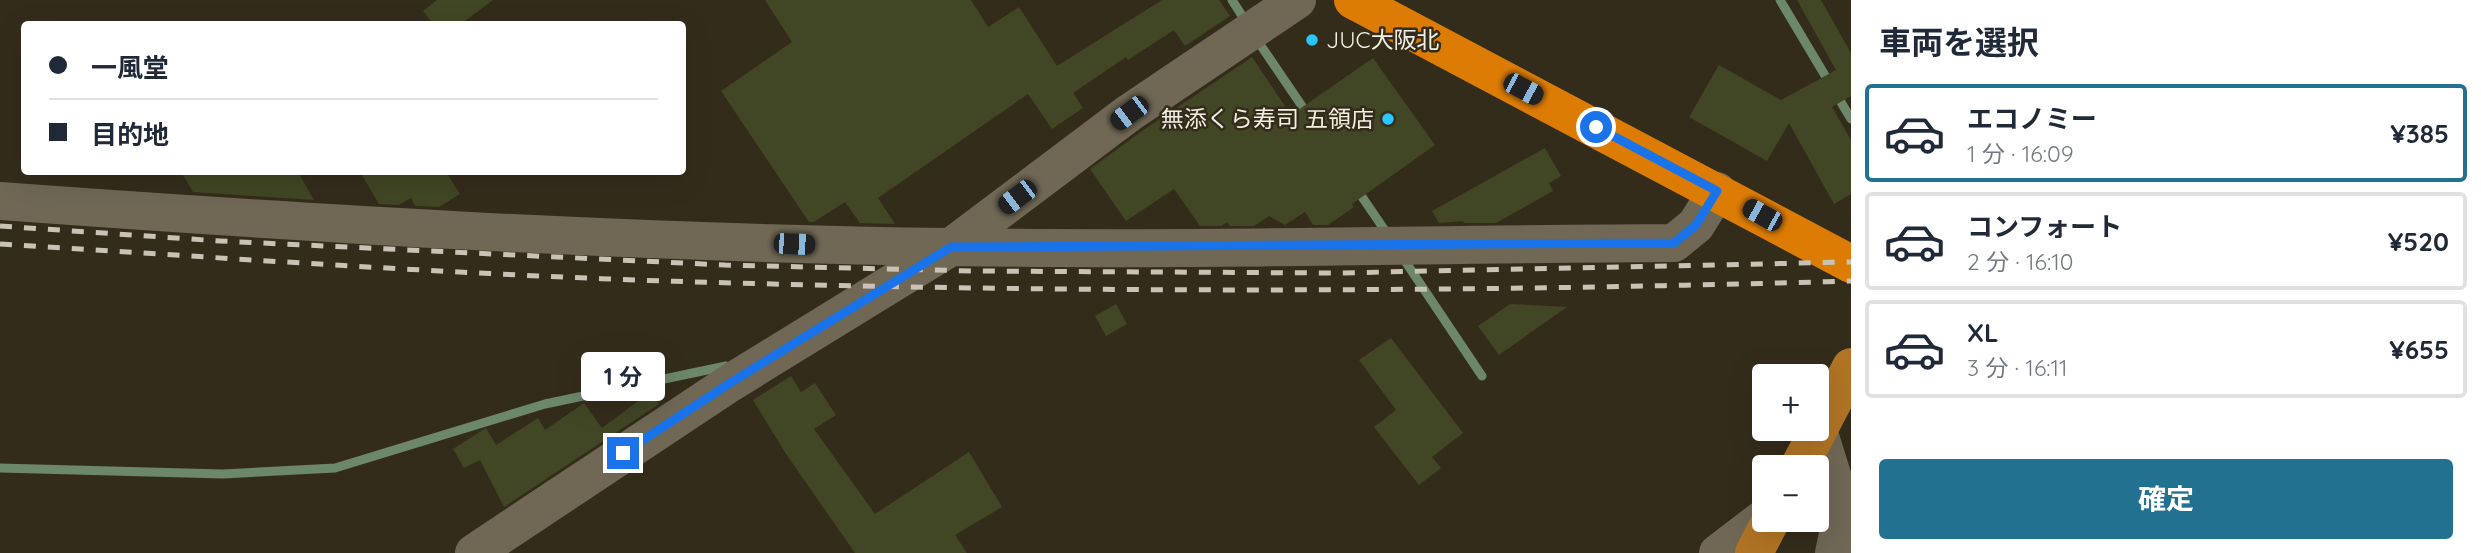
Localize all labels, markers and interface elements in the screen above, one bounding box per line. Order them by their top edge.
text: 車両を選択 [1879,22,2039,62]
place label: JUC大阪北 [1326,25,1440,54]
marker: JUC大阪北 [1304,32,1320,48]
text: 一風堂 [91,51,169,84]
car [1500,70,1547,108]
car [1106,92,1153,134]
icon: car [1883,102,1946,165]
text: エコノミー [1967,102,2097,135]
place label: 無添くら寿司 五領店 [1161,104,1374,133]
marker: 無添くら寿司 五領店 [1380,111,1396,127]
route start [1580,111,1612,143]
text: ¥385 [2390,117,2449,150]
text: 目的地 [91,118,169,151]
text: 1 分 · 16:09 [1967,139,2074,168]
car [994,176,1041,218]
car [1739,196,1786,234]
icon: car [1883,210,1946,273]
text: コンフォート [1967,210,2122,243]
text: ¥520 [2388,225,2449,258]
car [773,233,816,255]
text: 2 分 · 16:10 [1967,247,2073,276]
text: XL [1967,316,1999,349]
icon: car [1883,318,1946,381]
text: ¥655 [2389,333,2449,366]
callout: 1 分 [581,351,665,400]
text: 3 分 · 16:11 [1967,353,2068,382]
text: 1 分 [604,362,642,391]
map controls [1752,364,1829,532]
button: + [1752,364,1829,441]
route end [607,437,639,469]
button: − [1752,455,1829,532]
button: 確定 [1879,459,2453,539]

